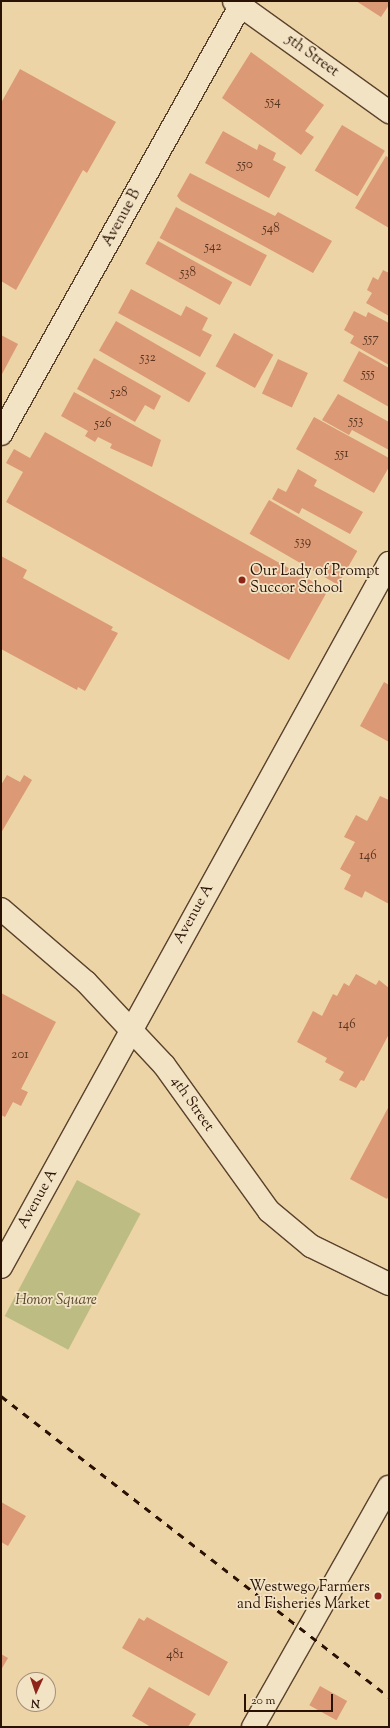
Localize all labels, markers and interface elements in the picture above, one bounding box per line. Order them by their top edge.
street label: 5th Street [282,31,342,81]
house number: 554 [265,94,281,110]
house number: 550 [237,157,253,173]
street label: Avenue B [99,186,145,250]
house number: 548 [262,221,280,237]
house number: 542 [204,239,222,255]
house number: 538 [180,265,196,281]
house number: 557 [363,331,379,347]
house number: 532 [140,350,156,366]
house number: 555 [361,366,375,382]
house number: 528 [110,385,128,401]
house number: 553 [349,413,363,429]
house number: 526 [95,416,111,432]
house number: 551 [335,446,349,462]
house number: 539 [295,534,311,550]
place label: Our Lady of Prompt Succor School [250,562,379,597]
marker: Our Lady of Prompt Succor School [237,575,247,585]
house number: 146 [359,848,377,864]
street label: Avenue A [170,881,218,947]
house number: 146 [338,1017,356,1033]
house number: 201 [11,1047,29,1063]
street label: 4th Street [166,1073,218,1135]
street label: Avenue A [14,1166,62,1232]
park label: Honor Square [15,1292,97,1310]
place label: Westwego Farmers and Fisheries Market [237,1578,370,1613]
marker: Westwego Farmers and Fisheries Market [373,1591,383,1601]
house number: 481 [166,1647,184,1663]
north arrow [16,1672,56,1712]
scale bar [246,1686,335,1712]
text: 20 m [251,1692,275,1710]
text: N [31,1695,40,1711]

